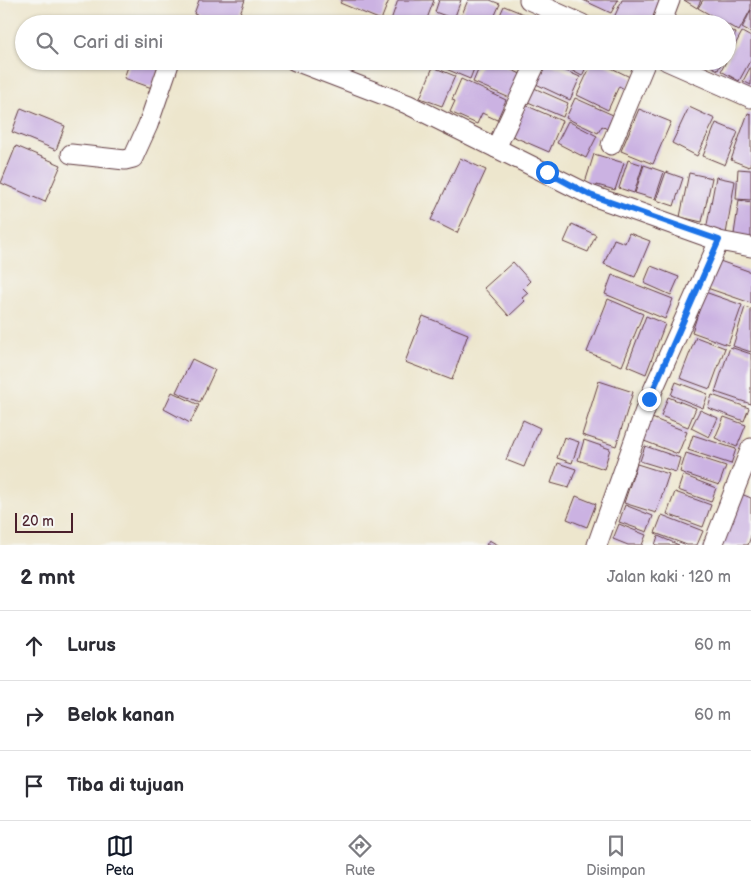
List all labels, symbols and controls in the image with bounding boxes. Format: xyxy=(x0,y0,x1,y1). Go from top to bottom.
search box xyxy=(15,15,736,70)
icon: search xyxy=(33,29,61,57)
text: Cari di sini xyxy=(73,31,163,54)
route start xyxy=(536,161,559,184)
route end xyxy=(638,388,661,411)
scale bar xyxy=(15,510,72,533)
text: 20 m xyxy=(22,513,54,530)
text: 2 mnt xyxy=(20,565,75,590)
text: Jalan kaki · 120 m xyxy=(607,568,731,587)
icon: ahead xyxy=(20,632,48,660)
text: Lurus xyxy=(67,634,116,657)
text: 60 m xyxy=(694,636,731,655)
icon: right xyxy=(20,702,48,730)
text: Belok kanan xyxy=(67,704,175,727)
text: 60 m xyxy=(694,706,731,725)
icon: arrive xyxy=(20,772,48,800)
text: Tiba di tujuan xyxy=(67,774,184,797)
tab: Peta xyxy=(106,832,134,879)
tab: Rute xyxy=(345,832,375,879)
tab: Disimpan xyxy=(586,832,645,879)

